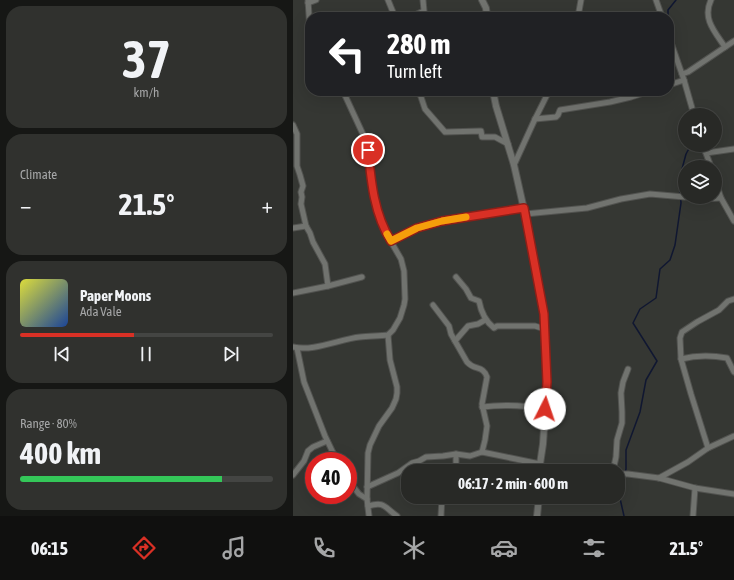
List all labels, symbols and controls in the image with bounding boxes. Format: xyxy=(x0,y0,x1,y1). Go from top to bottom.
icon: left xyxy=(321,28,373,80)
text: 280 m xyxy=(387,28,450,60)
text: 37 xyxy=(122,29,171,89)
text: Turn left xyxy=(387,61,442,82)
text: km/h xyxy=(134,85,159,100)
map controls xyxy=(678,108,722,204)
button: sound xyxy=(678,108,722,152)
pin xyxy=(351,133,385,167)
icon: arrive xyxy=(357,139,379,161)
button: layers xyxy=(678,160,722,204)
text: Climate xyxy=(20,167,57,182)
text: 21.5° xyxy=(119,187,174,221)
text: − xyxy=(20,192,31,218)
text: + xyxy=(262,192,273,218)
text: Paper Moons xyxy=(80,287,151,304)
text: Ada Vale xyxy=(80,304,122,319)
icon: previous xyxy=(51,343,73,365)
icon: pause xyxy=(135,343,157,365)
icon: next xyxy=(220,343,242,365)
position arrow xyxy=(524,388,566,430)
text: Range · 80% xyxy=(20,416,77,431)
text: 400 km xyxy=(20,436,101,470)
speed limit sign: 40 xyxy=(305,452,357,504)
text: 06:17 · 2 min · 600 m xyxy=(458,475,568,492)
icon: directions xyxy=(130,534,158,562)
icon: music xyxy=(220,534,248,562)
icon: phone xyxy=(310,534,338,562)
icon: climate xyxy=(400,534,428,562)
icon: car xyxy=(490,534,518,562)
icon: filters xyxy=(580,534,608,562)
text: 06:15 xyxy=(31,538,68,559)
text: 21.5° xyxy=(669,538,703,559)

